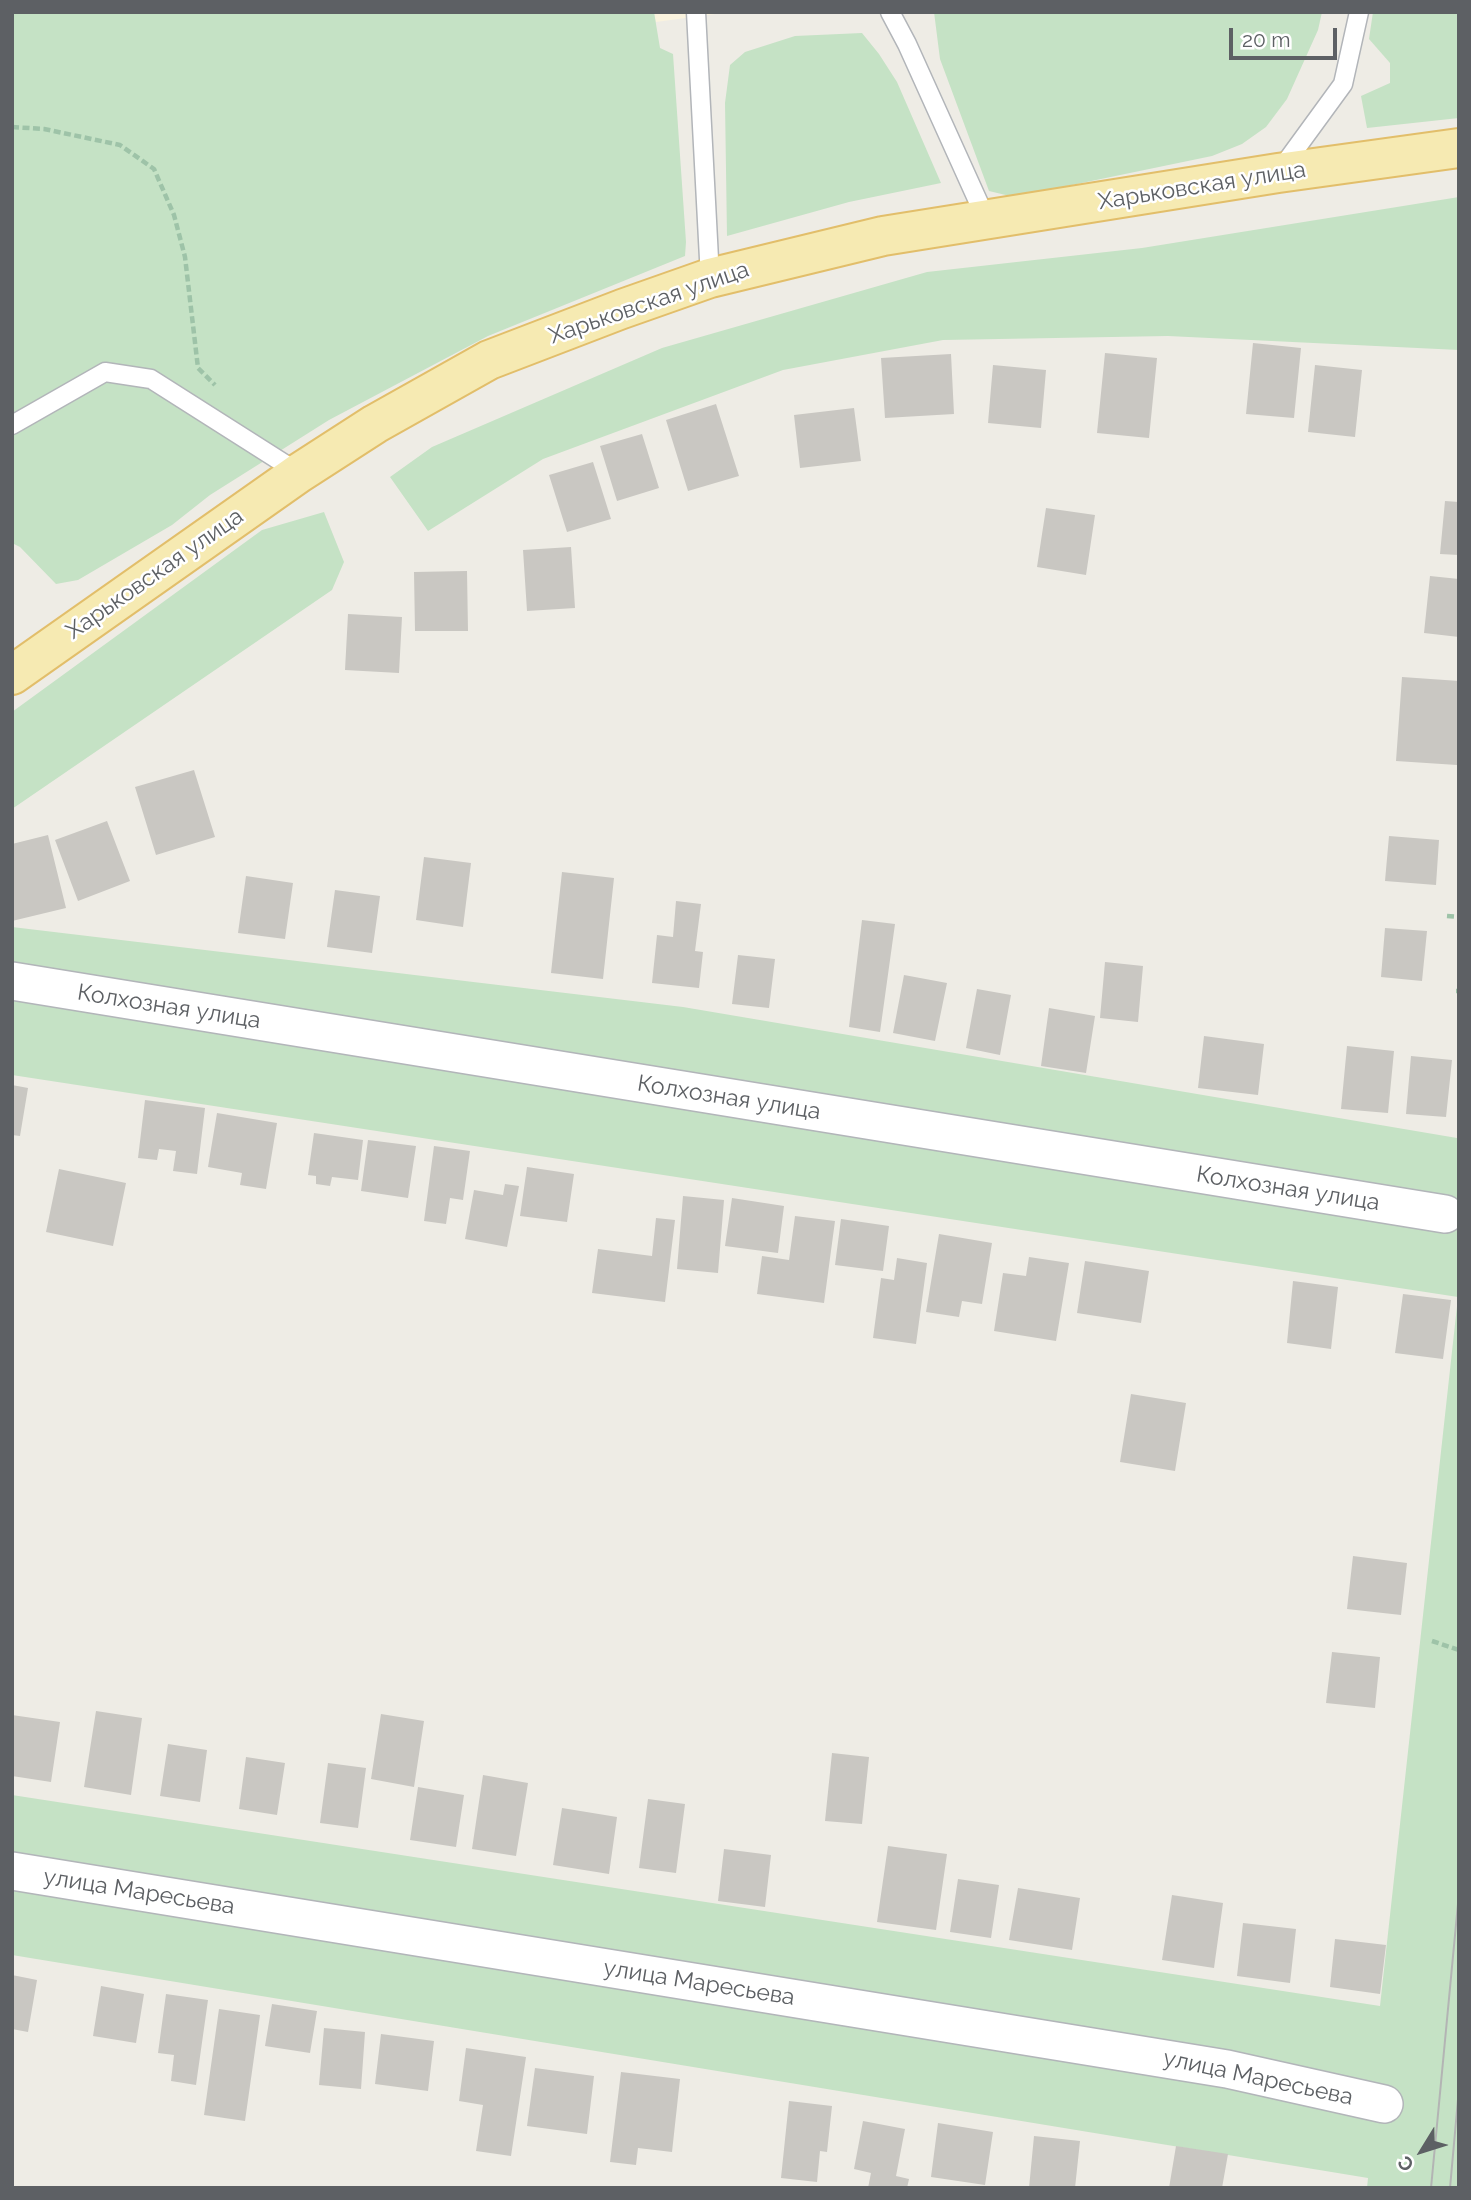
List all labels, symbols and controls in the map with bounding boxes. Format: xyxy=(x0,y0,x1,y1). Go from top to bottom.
scale bar xyxy=(1233,14,1342,58)
text: 20 m xyxy=(1242,27,1290,52)
street label: Харьковская улица xyxy=(1096,156,1308,216)
street label: Харьковская улица xyxy=(545,256,753,350)
street label: Харьковская улица xyxy=(61,503,249,645)
street label: Колхозная улица xyxy=(75,979,263,1035)
street label: Колхозная улица xyxy=(635,1070,823,1126)
street label: Колхозная улица xyxy=(1194,1161,1382,1217)
street label: улица Маресьева xyxy=(41,1863,237,1921)
street label: улица Маресьева xyxy=(601,1954,797,2012)
street label: улица Маресьева xyxy=(1161,2044,1355,2112)
north arrow xyxy=(1387,2116,1457,2186)
text: С xyxy=(1393,2152,1418,2176)

